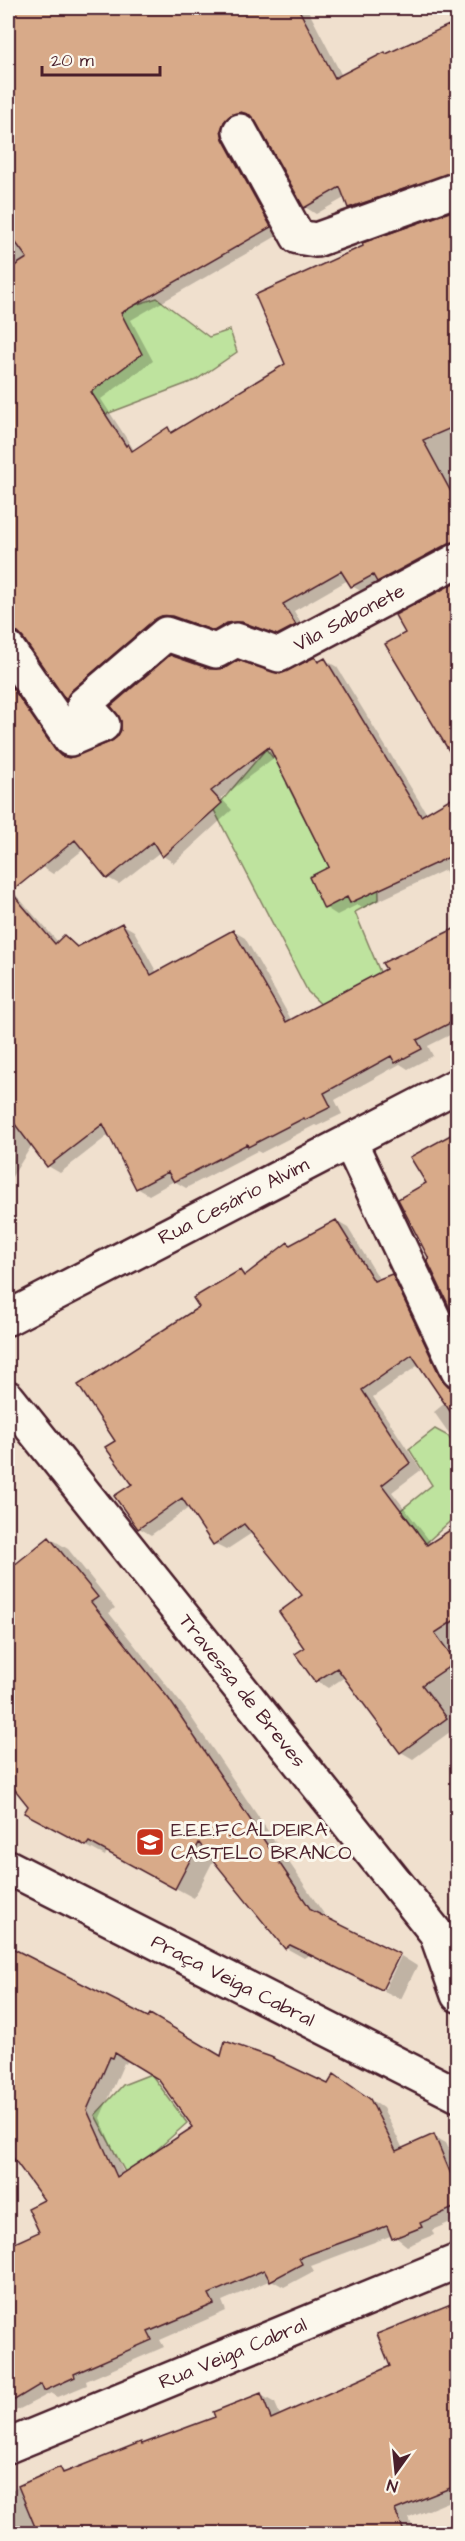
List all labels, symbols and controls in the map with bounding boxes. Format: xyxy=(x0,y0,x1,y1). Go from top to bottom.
scale bar xyxy=(42,39,160,77)
text: 20 m xyxy=(51,48,94,73)
street label: Vila Sabonete xyxy=(289,577,410,659)
street label: Rua Cesário Alvim xyxy=(153,1150,314,1252)
street label: Travessa de Breves xyxy=(172,1608,312,1774)
place label: E.E.E.F.CALDEIRA CASTELO BRANCO xyxy=(171,1816,352,1867)
school or university icon: E.E.E.F.CALDEIRA CASTELO BRANCO xyxy=(134,1826,166,1858)
street label: Praça Veiga Cabral xyxy=(146,1928,319,2034)
street label: Rua Veiga Cabral xyxy=(155,2311,311,2397)
north arrow xyxy=(366,2442,426,2502)
text: N xyxy=(385,2474,400,2497)

